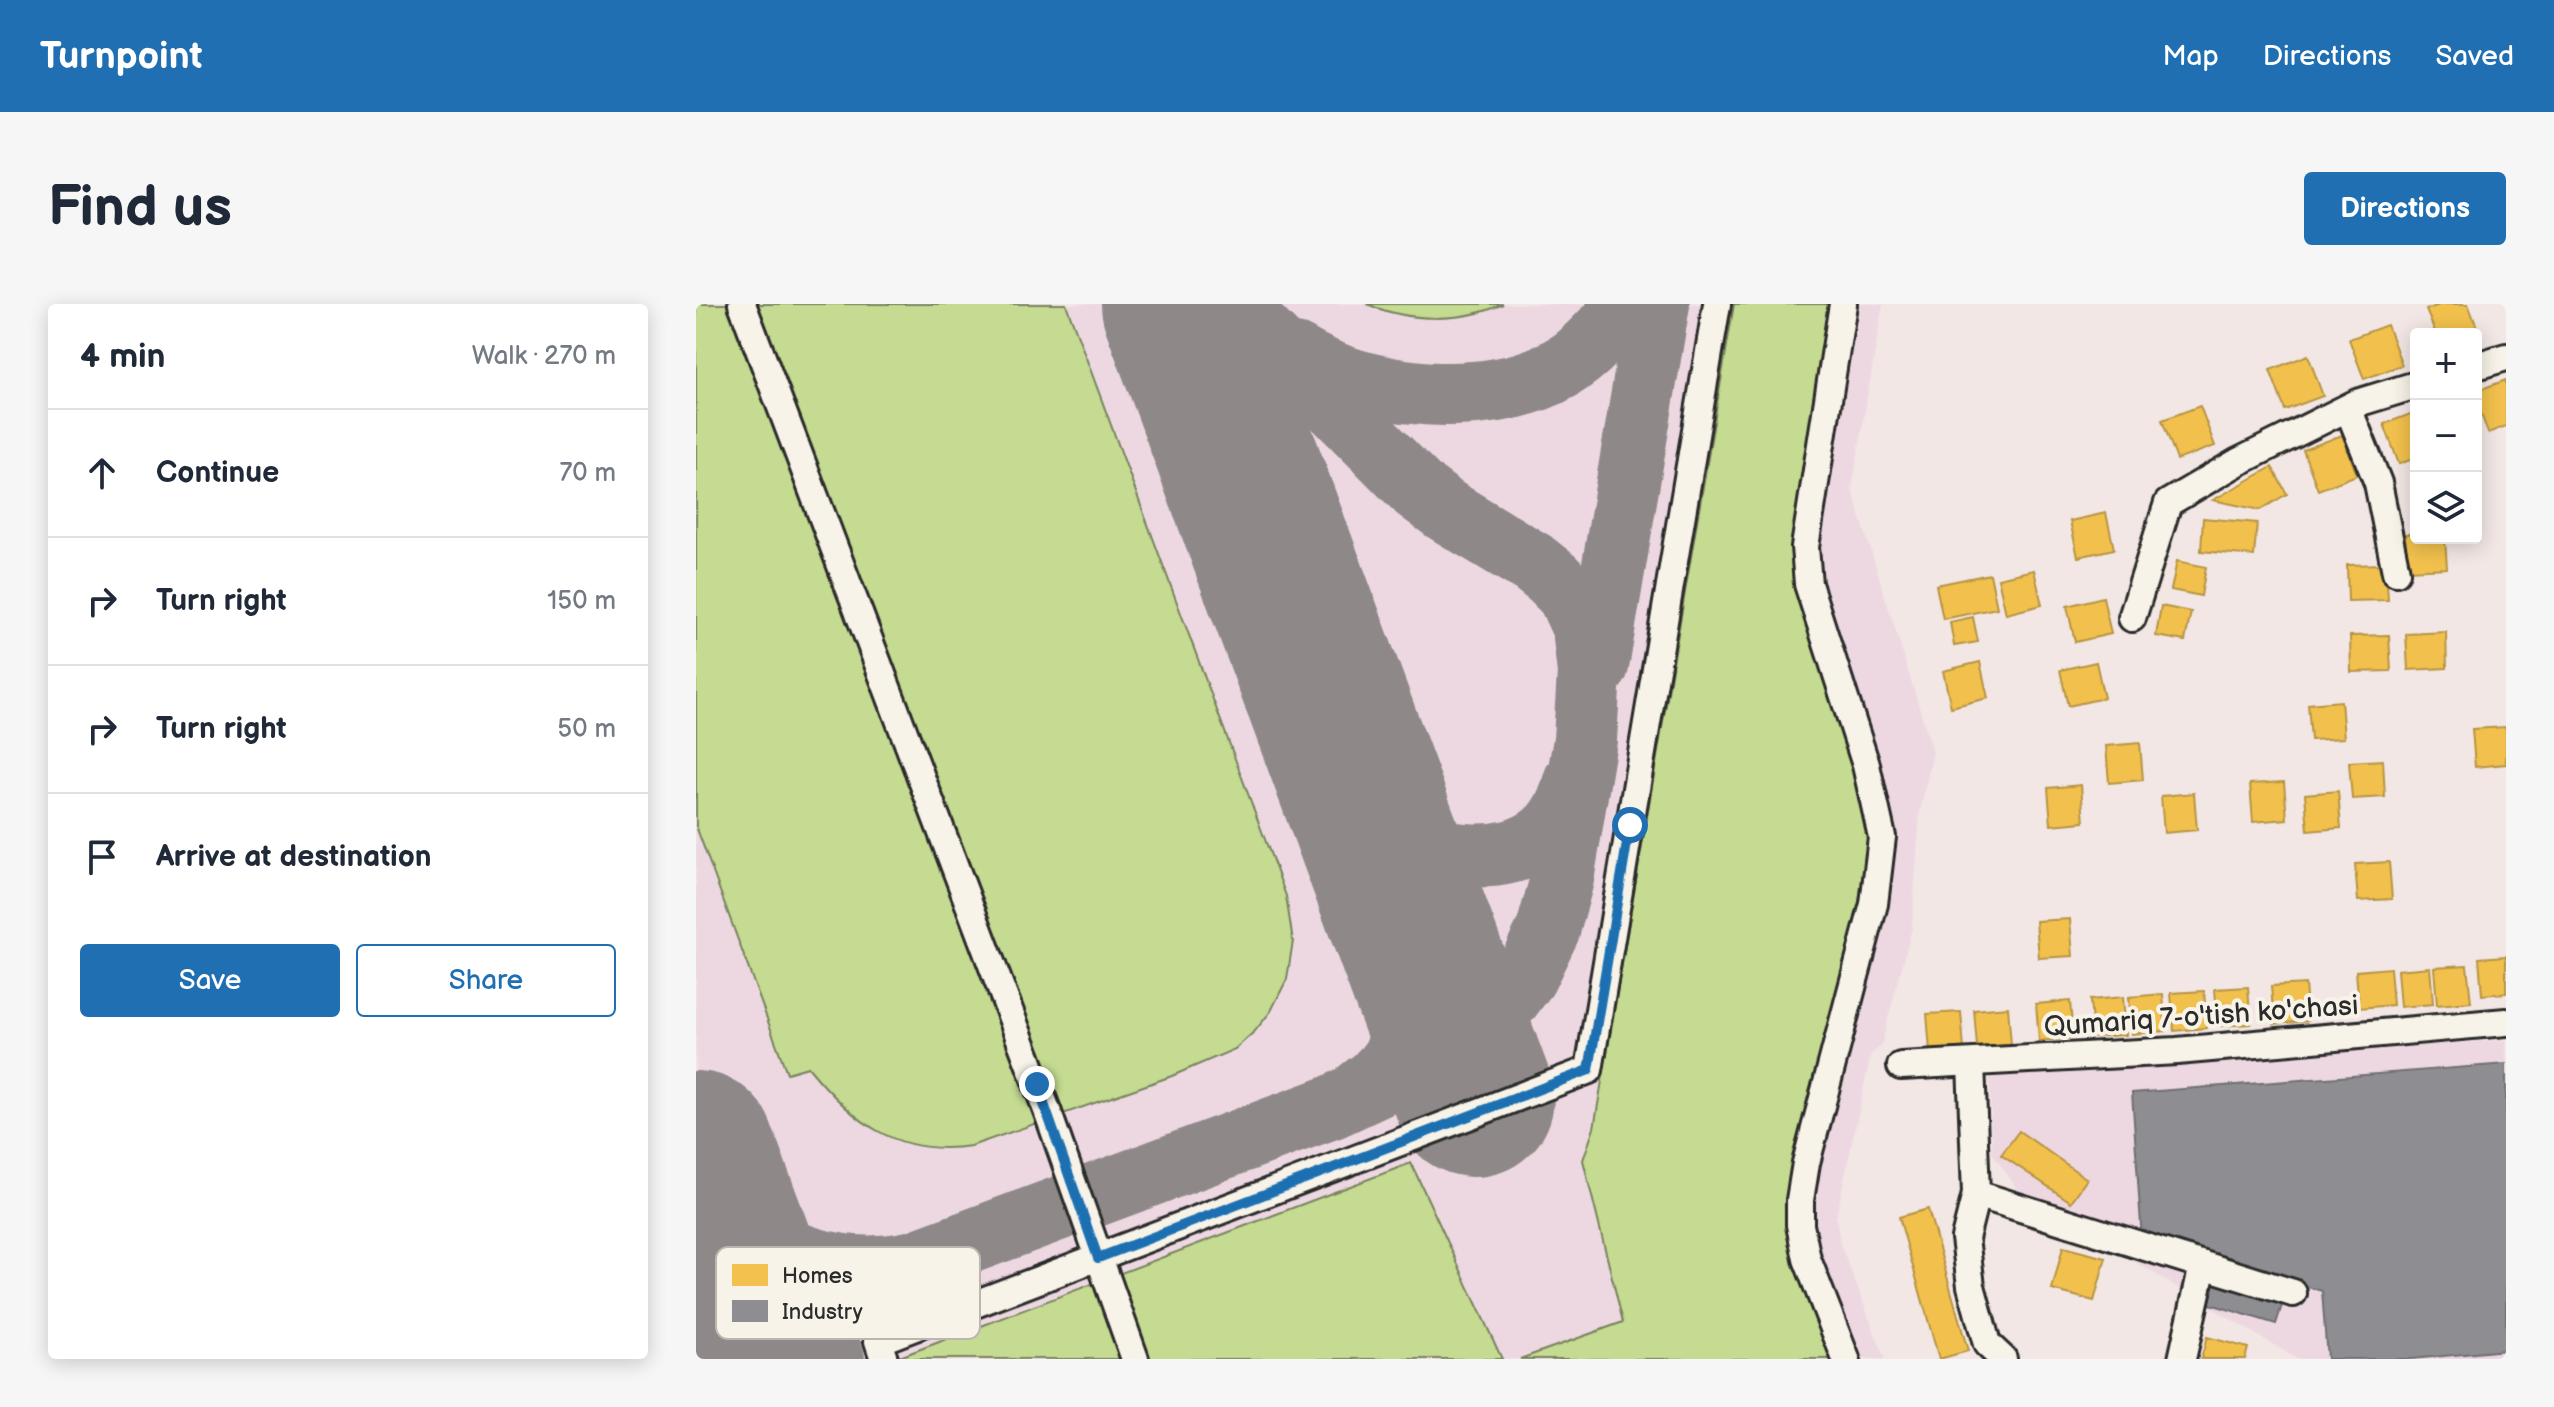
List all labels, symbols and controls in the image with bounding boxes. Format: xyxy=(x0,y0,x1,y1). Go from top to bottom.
text: Turnpoint xyxy=(40,34,202,79)
text: Map xyxy=(2162,40,2219,73)
text: Directions xyxy=(2263,40,2391,73)
text: Saved xyxy=(2435,40,2514,73)
button: Directions xyxy=(2304,172,2506,245)
text: Find us xyxy=(48,175,232,242)
map controls xyxy=(2410,328,2482,544)
button: + xyxy=(2410,328,2482,400)
text: 4 min xyxy=(80,336,166,377)
text: Walk · 270 m xyxy=(472,341,616,372)
button: − xyxy=(2410,400,2482,472)
icon: ahead xyxy=(80,451,124,495)
text: Continue xyxy=(156,455,279,491)
text: 70 m xyxy=(559,458,616,489)
button: layers xyxy=(2410,472,2482,544)
icon: right xyxy=(80,579,124,623)
text: Turn right xyxy=(156,583,287,619)
text: 150 m xyxy=(547,586,616,617)
icon: right xyxy=(80,707,124,751)
text: Turn right xyxy=(156,711,287,747)
text: 50 m xyxy=(557,714,616,745)
route start xyxy=(1612,807,1648,843)
icon: arrive xyxy=(80,835,124,879)
text: Arrive at destination xyxy=(156,839,432,875)
button: Save xyxy=(80,944,340,1017)
button: Share xyxy=(356,944,616,1017)
street label: Qumariq 7-o'tish ko'chasi xyxy=(2043,989,2360,1044)
route end xyxy=(1019,1066,1055,1102)
legend xyxy=(716,1247,980,1339)
text: Homes xyxy=(782,1263,853,1290)
text: Industry xyxy=(782,1299,863,1326)

